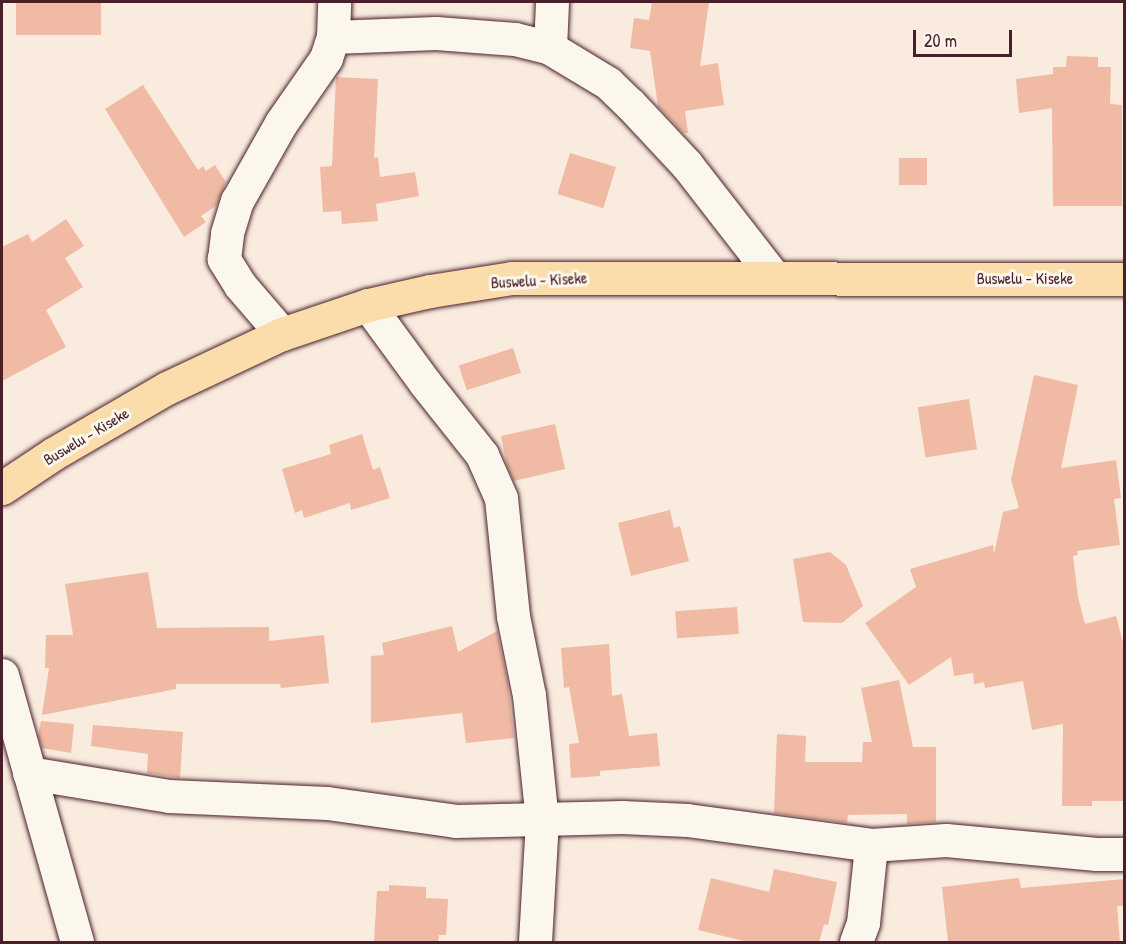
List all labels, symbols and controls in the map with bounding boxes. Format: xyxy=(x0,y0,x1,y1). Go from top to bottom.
scale bar xyxy=(916,18,1015,56)
text: 20 m xyxy=(924,28,957,53)
street label: Buswelu - Kiseke xyxy=(490,268,588,292)
street label: Buswelu - Kiseke xyxy=(977,268,1073,288)
street label: Buswelu - Kiseke xyxy=(40,403,132,469)

